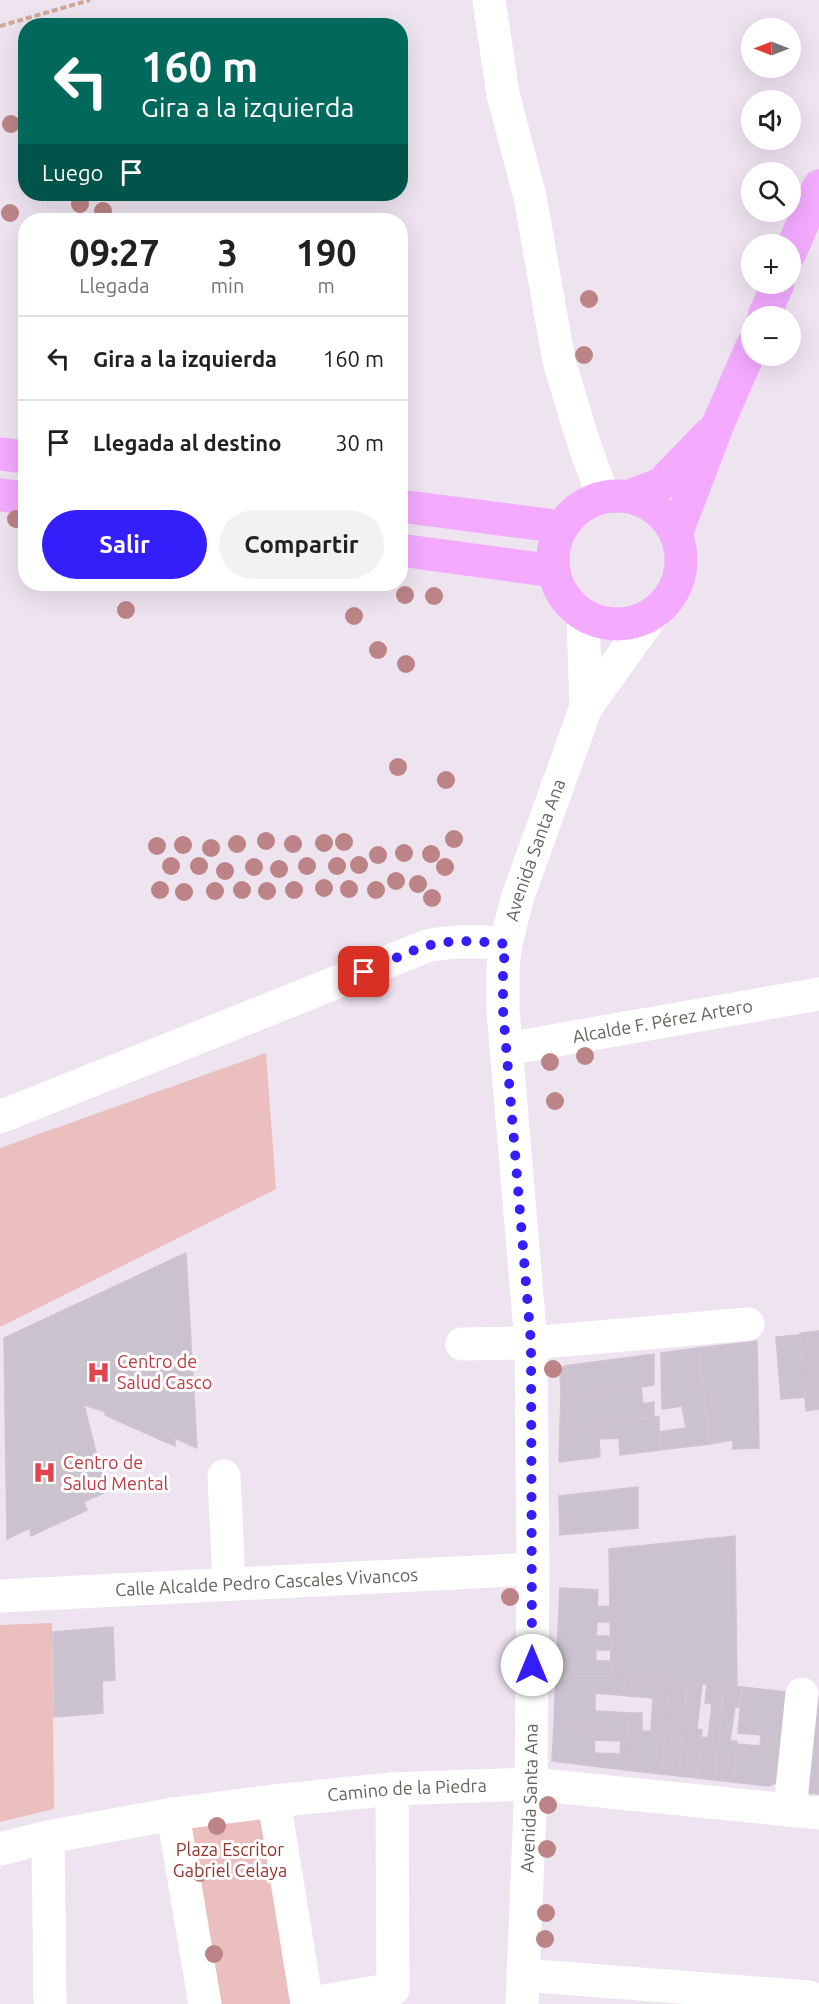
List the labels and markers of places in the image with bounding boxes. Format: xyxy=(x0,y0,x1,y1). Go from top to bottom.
pin xyxy=(338,946,389,997)
place label: Centro de Salud Casco xyxy=(117,1351,212,1392)
hospital icon: Centro de Salud Casco xyxy=(86,1359,112,1385)
place label: Centro de Salud Mental xyxy=(63,1452,168,1493)
hospital icon: Centro de Salud Mental xyxy=(32,1460,58,1486)

